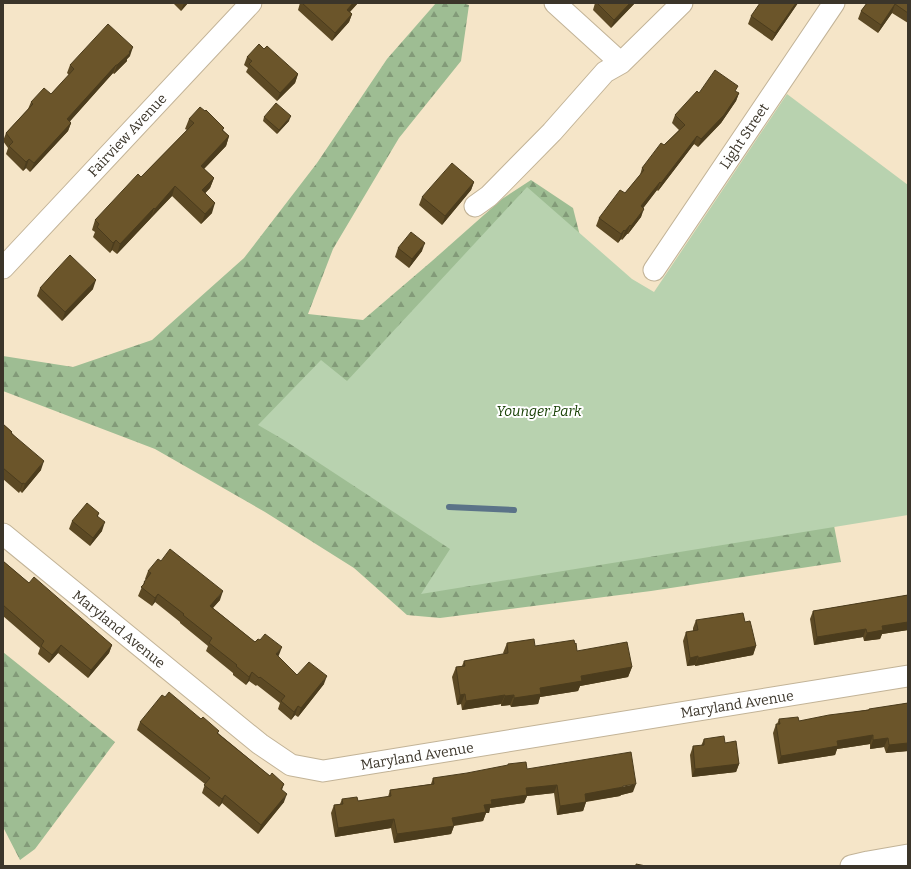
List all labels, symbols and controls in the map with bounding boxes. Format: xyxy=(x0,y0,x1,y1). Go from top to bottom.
street label: Fairview Avenue xyxy=(84,90,170,180)
street label: Light Street xyxy=(716,100,773,172)
park label: Younger Park xyxy=(496,403,582,420)
street label: Maryland Avenue xyxy=(69,587,168,672)
street label: Maryland Avenue xyxy=(679,687,795,722)
street label: Maryland Avenue xyxy=(359,739,475,774)

